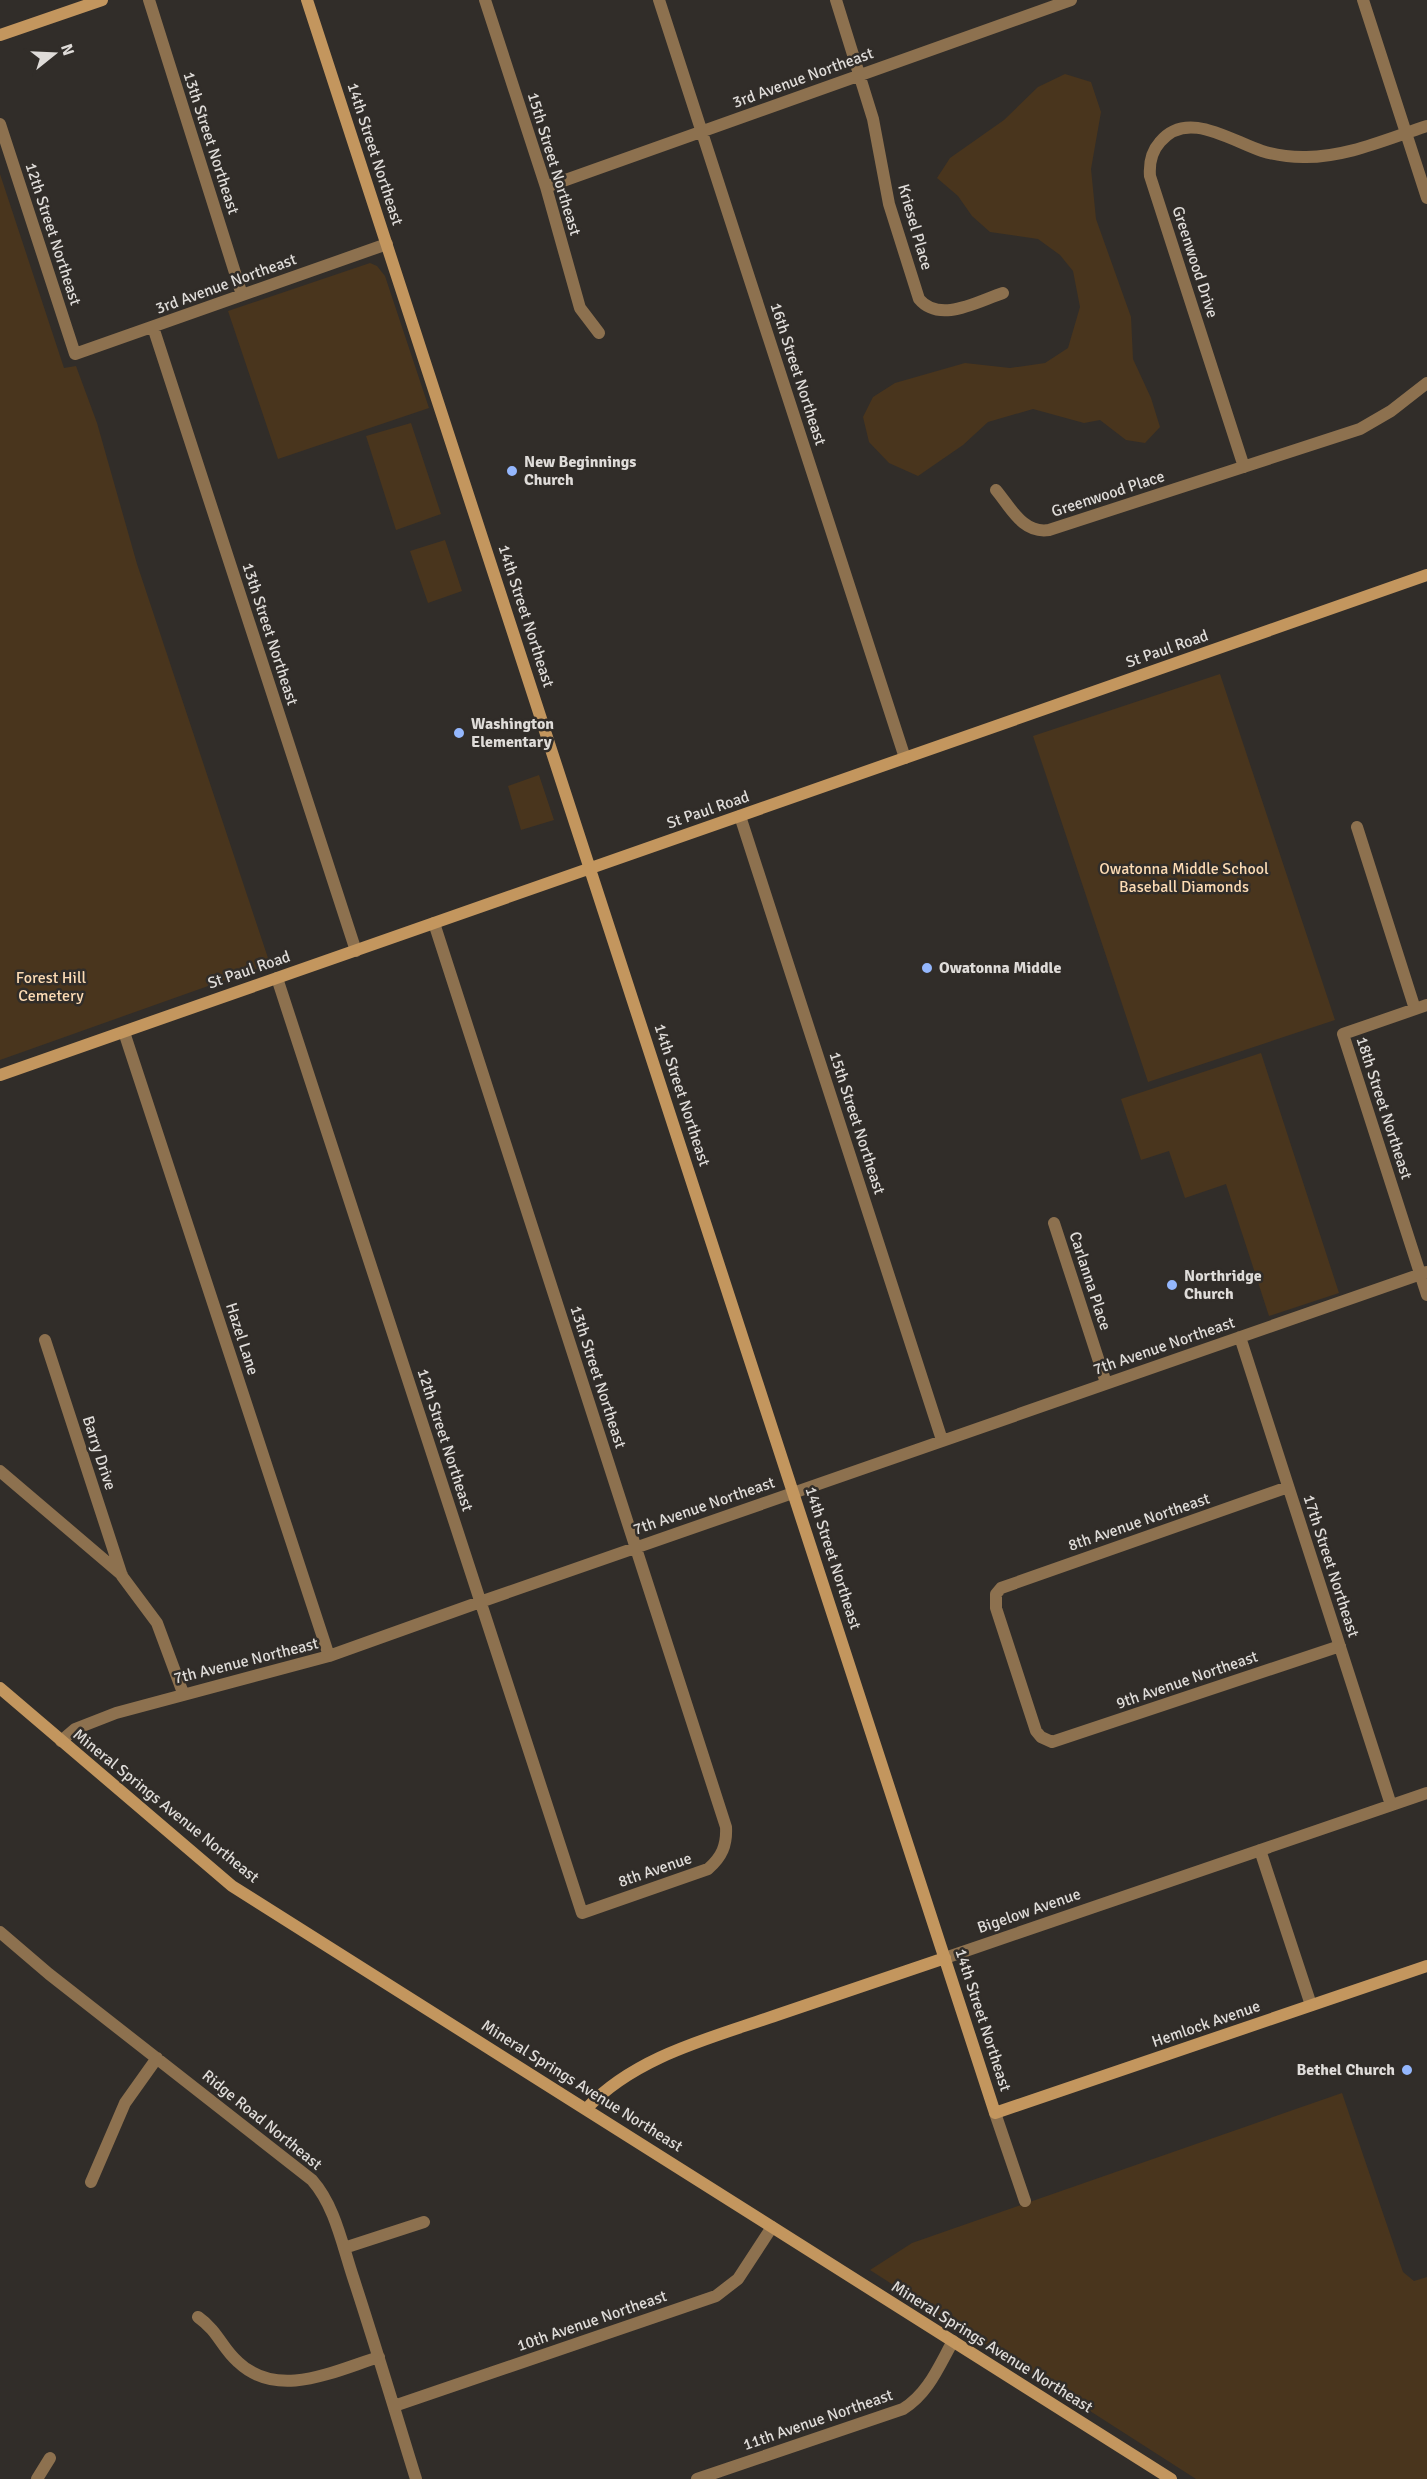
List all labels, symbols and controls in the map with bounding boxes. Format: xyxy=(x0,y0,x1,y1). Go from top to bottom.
north arrow xyxy=(24,24,84,84)
text: N xyxy=(56,41,79,58)
street label: 3rd Avenue Northeast xyxy=(730,43,877,113)
street label: 13th Street Northeast xyxy=(179,69,244,217)
street label: 14th Street Northeast xyxy=(343,80,408,228)
street label: 15th Street Northeast xyxy=(523,90,585,238)
street label: 12th Street Northeast xyxy=(21,160,86,308)
street label: Kriesel Place xyxy=(893,182,937,272)
street label: Greenwood Drive xyxy=(1168,204,1222,320)
street label: 3rd Avenue Northeast xyxy=(153,249,300,319)
street label: 16th Street Northeast xyxy=(766,300,831,448)
place label: New Beginnings Church xyxy=(524,452,636,490)
marker: New Beginnings Church xyxy=(505,464,519,478)
street label: Greenwood Place xyxy=(1049,466,1167,522)
street label: 14th Street Northeast xyxy=(494,542,559,690)
street label: 13th Street Northeast xyxy=(238,560,303,708)
street label: St Paul Road xyxy=(1123,626,1211,672)
place label: Washington Elementary xyxy=(471,714,554,752)
marker: Washington Elementary xyxy=(452,726,466,740)
street label: St Paul Road xyxy=(664,787,752,833)
park label: Owatonna Middle School Baseball Diamonds xyxy=(1099,859,1269,897)
street label: St Paul Road xyxy=(205,947,293,993)
place label: Owatonna Middle xyxy=(939,958,1061,978)
marker: Owatonna Middle xyxy=(920,961,934,975)
park label: Forest Hill Cemetery xyxy=(16,968,86,1006)
street label: 14th Street Northeast xyxy=(650,1021,715,1169)
street label: 18th Street Northeast xyxy=(1352,1034,1417,1182)
street label: 15th Street Northeast xyxy=(825,1049,890,1197)
street label: Carlanna Place xyxy=(1065,1229,1115,1333)
place label: Northridge Church xyxy=(1184,1266,1262,1304)
marker: Northridge Church xyxy=(1165,1278,1179,1292)
street label: Hazel Lane xyxy=(221,1300,263,1378)
street label: 13th Street Northeast xyxy=(566,1303,631,1451)
street label: 7th Avenue Northeast xyxy=(1091,1312,1238,1380)
street label: 12th Street Northeast xyxy=(413,1366,478,1514)
street label: Barry Drive xyxy=(78,1413,120,1493)
street label: 7th Avenue Northeast xyxy=(631,1472,778,1540)
street label: 14th Street Northeast xyxy=(801,1484,866,1632)
street label: 8th Avenue Northeast xyxy=(1066,1488,1213,1556)
street label: 17th Street Northeast xyxy=(1299,1492,1364,1640)
street label: 7th Avenue Northeast xyxy=(172,1633,321,1689)
street label: 9th Avenue Northeast xyxy=(1114,1646,1261,1714)
street label: Mineral Springs Avenue Northeast xyxy=(69,1725,263,1888)
street label: 8th Avenue xyxy=(616,1848,694,1892)
street label: Bigelow Avenue xyxy=(975,1884,1083,1938)
street label: 14th Street Northeast xyxy=(951,1946,1016,2094)
street label: Hemlock Avenue xyxy=(1149,1996,1263,2052)
street label: Mineral Springs Avenue Northeast xyxy=(478,2016,687,2157)
place label: Bethel Church xyxy=(1296,2060,1395,2080)
marker: Bethel Church xyxy=(1400,2063,1414,2077)
street label: Ridge Road Northeast xyxy=(198,2065,326,2175)
street label: Mineral Springs Avenue Northeast xyxy=(888,2277,1097,2418)
street label: 10th Avenue Northeast xyxy=(514,2286,670,2356)
street label: 11th Avenue Northeast xyxy=(740,2385,896,2455)

